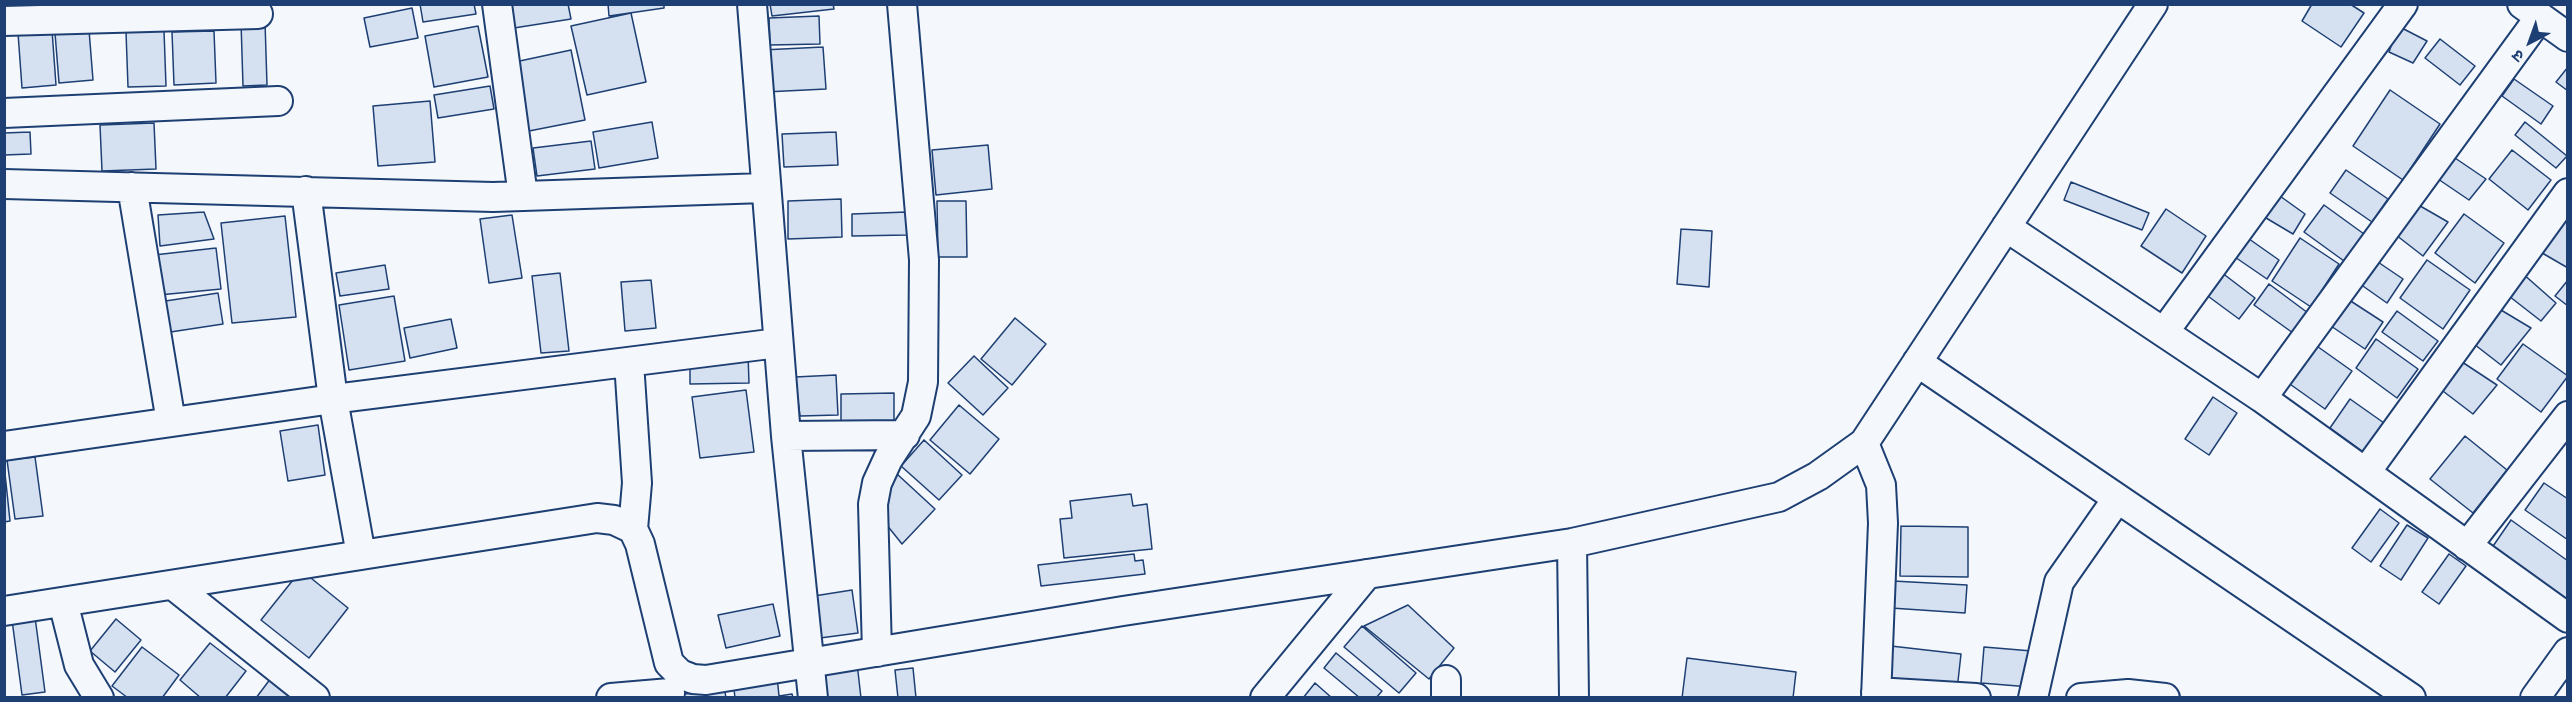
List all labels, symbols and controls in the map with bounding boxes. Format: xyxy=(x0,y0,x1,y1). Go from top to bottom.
north arrow xyxy=(2500,12,2560,72)
text: उ xyxy=(2509,46,2527,65)

